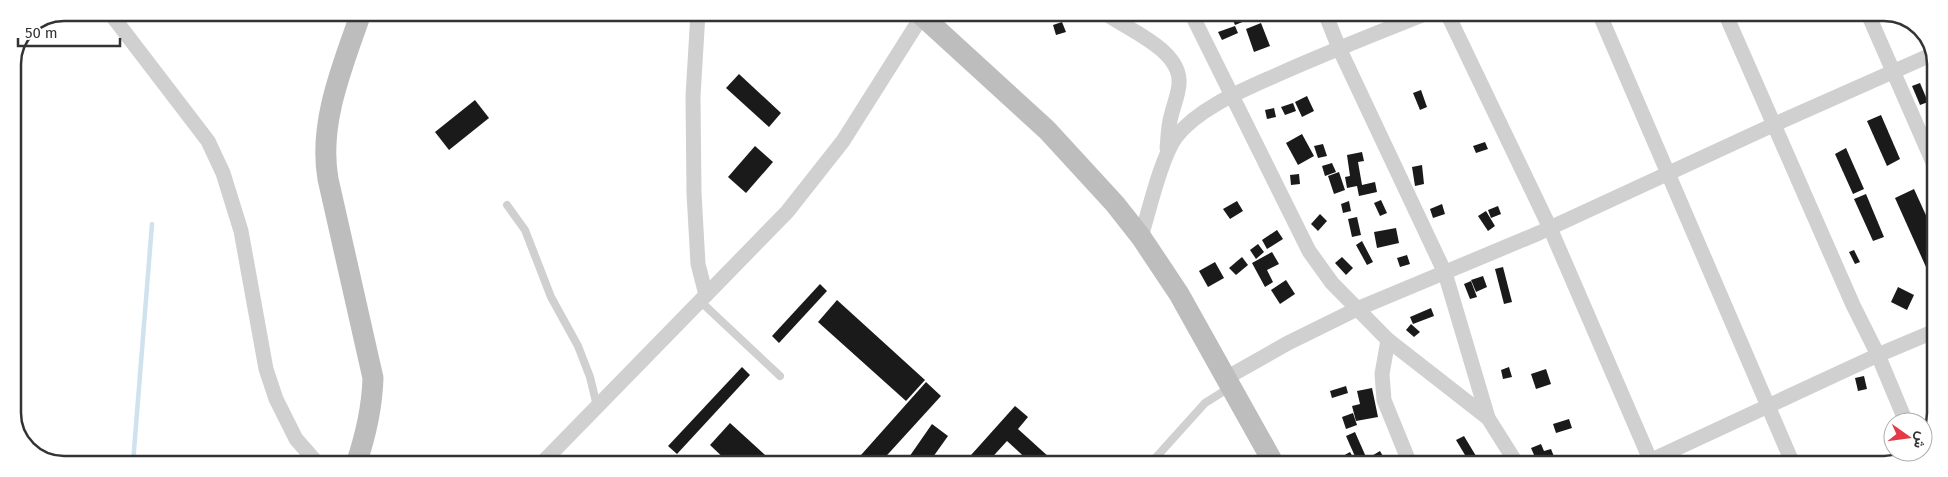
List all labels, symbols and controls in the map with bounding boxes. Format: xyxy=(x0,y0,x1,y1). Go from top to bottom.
scale bar xyxy=(18,15,120,47)
text: 50 m xyxy=(25,24,58,42)
north arrow xyxy=(1883,412,1933,462)
text: ش xyxy=(1910,430,1930,450)

